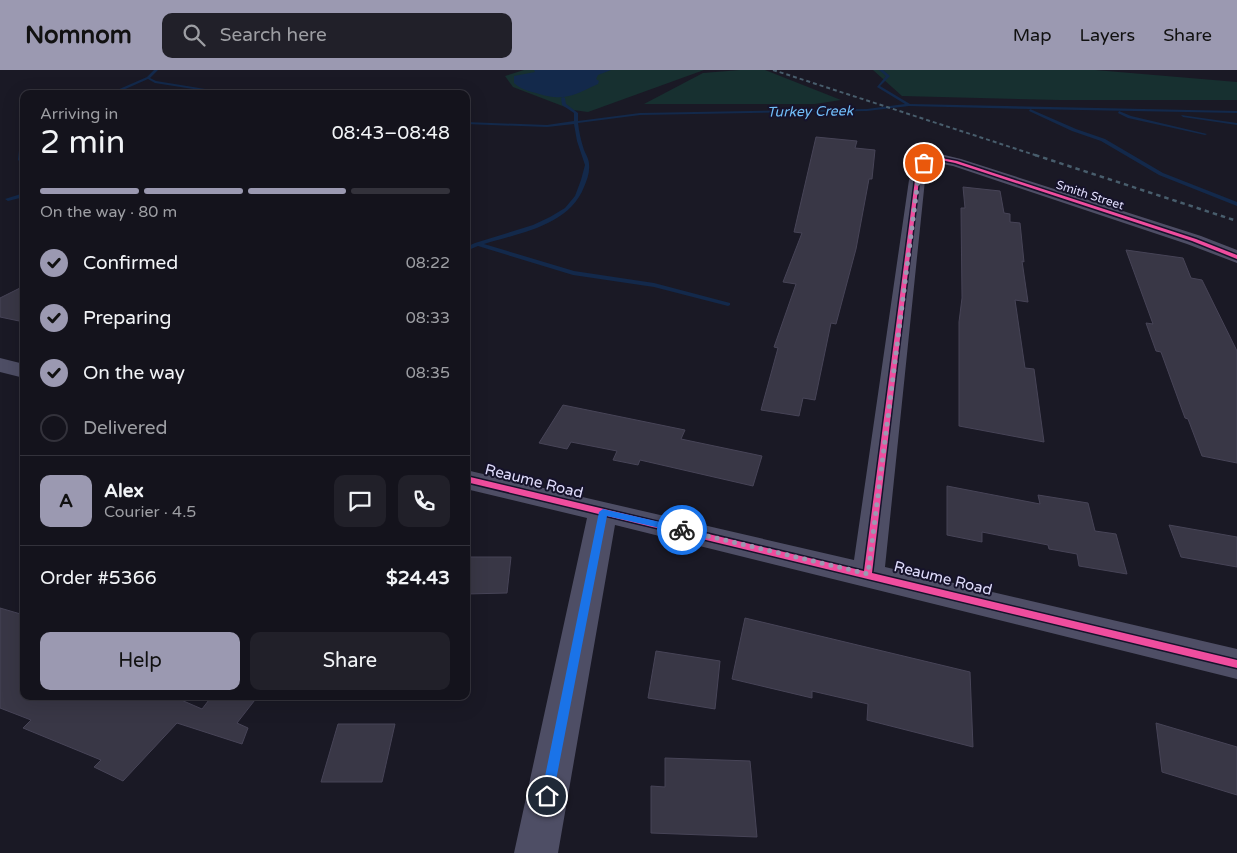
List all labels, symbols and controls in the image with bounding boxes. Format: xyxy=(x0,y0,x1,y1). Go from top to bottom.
search box xyxy=(162,13,512,58)
text: Nomnom xyxy=(25,21,132,50)
icon: search xyxy=(180,21,208,49)
text: Search here xyxy=(220,24,327,46)
text: Map xyxy=(1013,24,1052,46)
text: Layers xyxy=(1080,24,1135,46)
text: Share xyxy=(1163,24,1212,46)
water label: Turkey Creek xyxy=(767,102,855,121)
text: Arriving in xyxy=(40,104,118,124)
text: 08:43–08:48 xyxy=(332,122,450,144)
text: 2 min xyxy=(40,124,125,162)
pin xyxy=(903,142,945,184)
icon: bag xyxy=(910,149,938,177)
street label: Smith Street xyxy=(1054,177,1126,213)
text: On the way · 80 m xyxy=(40,202,177,222)
icon: check xyxy=(40,249,68,277)
text: Confirmed xyxy=(83,252,178,274)
text: 08:22 xyxy=(406,253,450,273)
icon: check xyxy=(40,304,68,332)
text: Preparing xyxy=(83,307,172,329)
text: 08:33 xyxy=(406,308,450,328)
icon: check xyxy=(40,359,68,387)
text: On the way xyxy=(83,362,185,384)
text: 08:35 xyxy=(406,363,450,383)
text: Delivered xyxy=(83,417,168,439)
street label: Reaume Road xyxy=(483,460,585,502)
button: chat xyxy=(334,475,386,527)
button: phone xyxy=(398,475,450,527)
text: Alex xyxy=(104,480,144,502)
text: A xyxy=(59,490,73,512)
text: Courier · 4.5 xyxy=(104,502,196,522)
courier xyxy=(657,505,707,555)
icon: bike xyxy=(668,516,696,544)
street label: Reaume Road xyxy=(892,557,994,599)
text: Order #5366 xyxy=(40,567,157,589)
text: $24.43 xyxy=(386,567,450,589)
button: Help xyxy=(40,632,240,690)
button: Share xyxy=(250,632,450,690)
pin xyxy=(526,775,568,817)
icon: home xyxy=(533,782,561,810)

